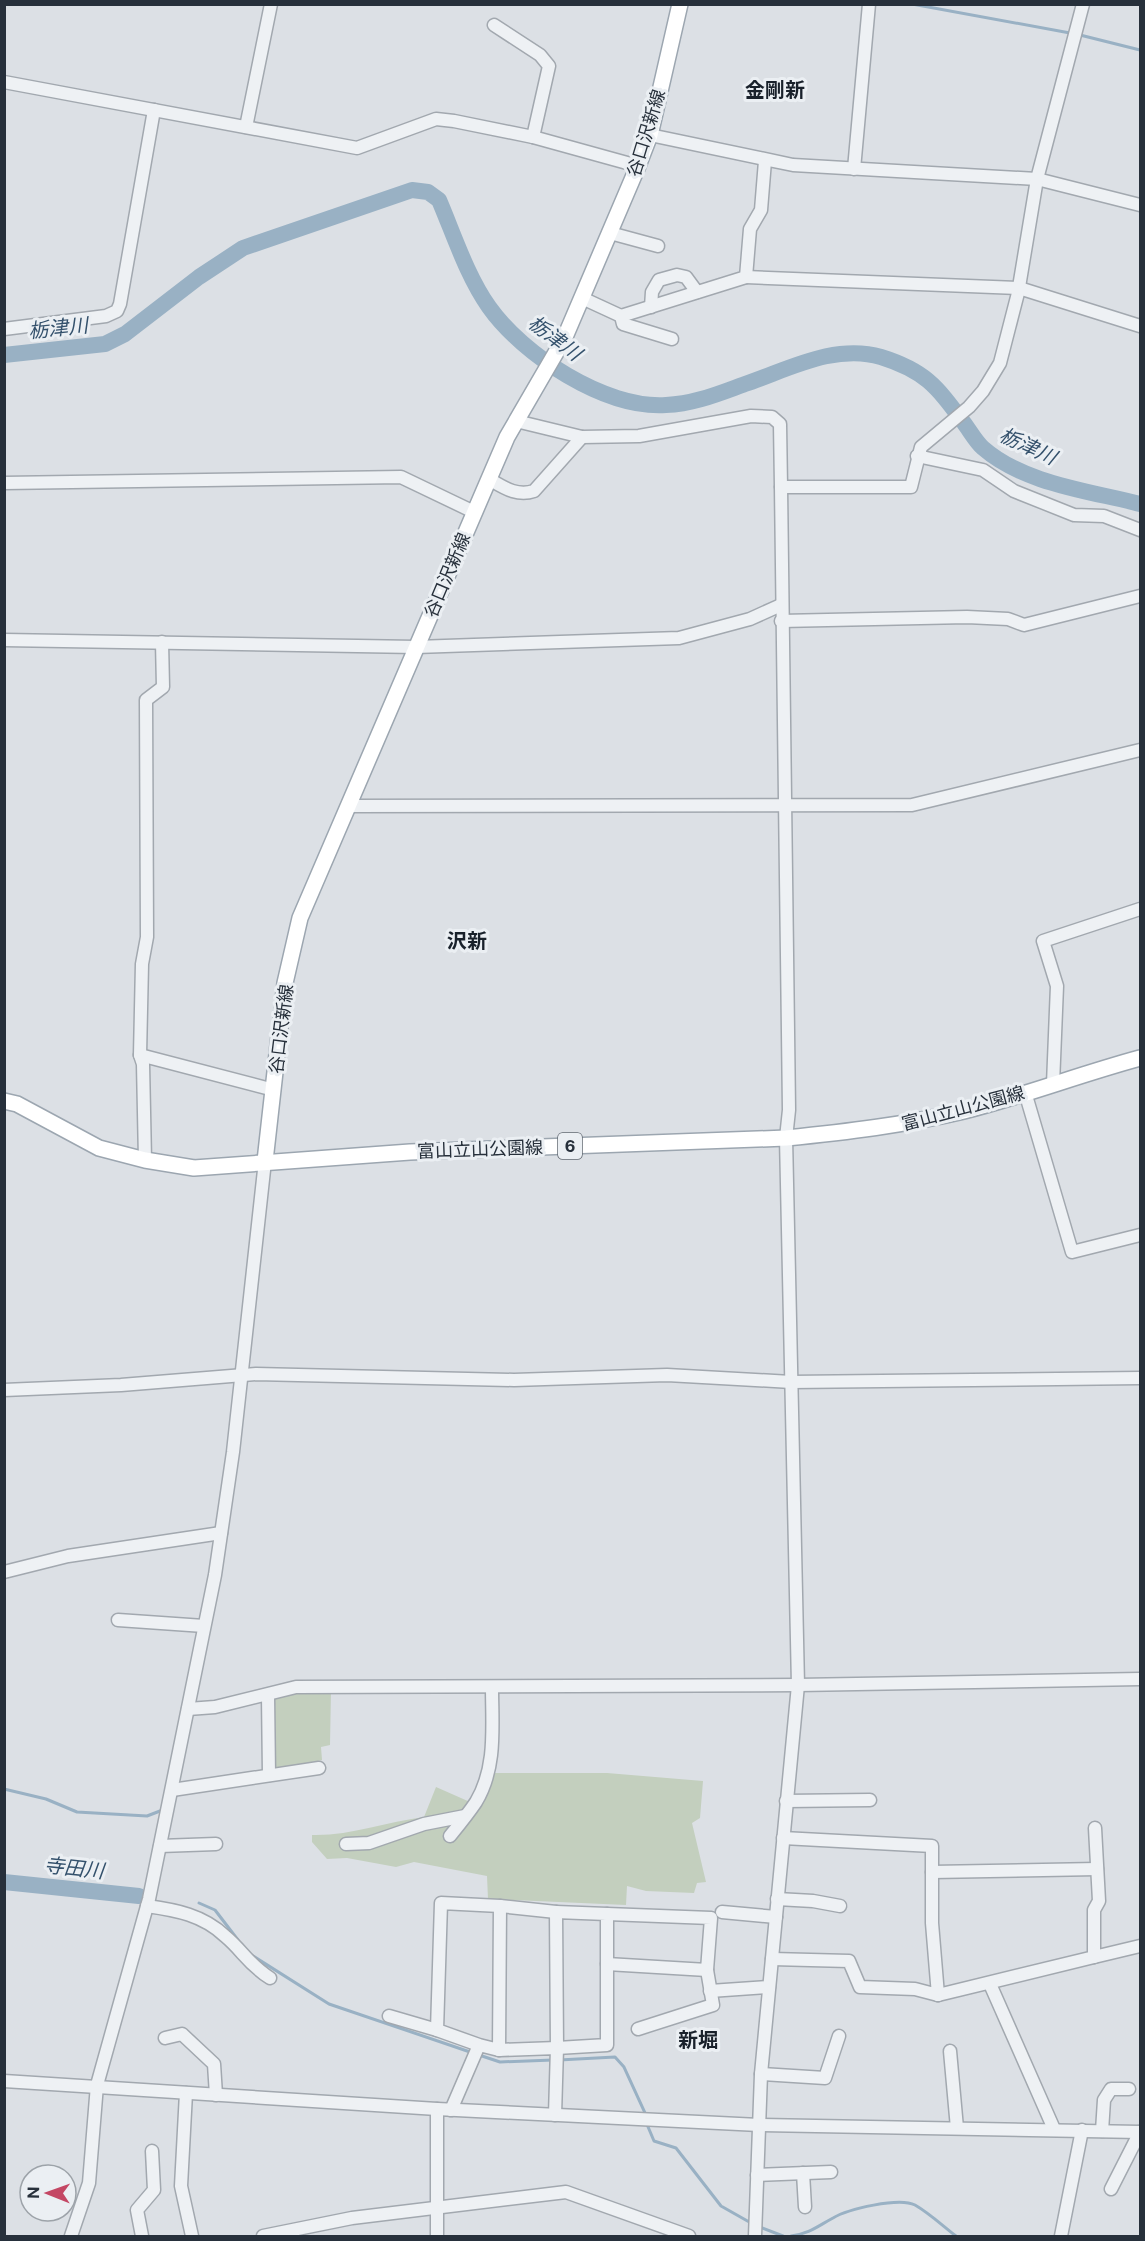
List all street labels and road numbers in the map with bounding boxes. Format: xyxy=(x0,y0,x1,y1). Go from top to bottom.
street label: 谷口沢新線 xyxy=(623,87,669,179)
street label: 谷口沢新線 xyxy=(420,529,474,621)
street label: 谷口沢新線 xyxy=(265,983,297,1075)
street label: 富山立山公園線 xyxy=(899,1082,1027,1134)
road number: 6 xyxy=(558,1133,582,1159)
street label: 富山立山公園線 xyxy=(417,1136,543,1162)

